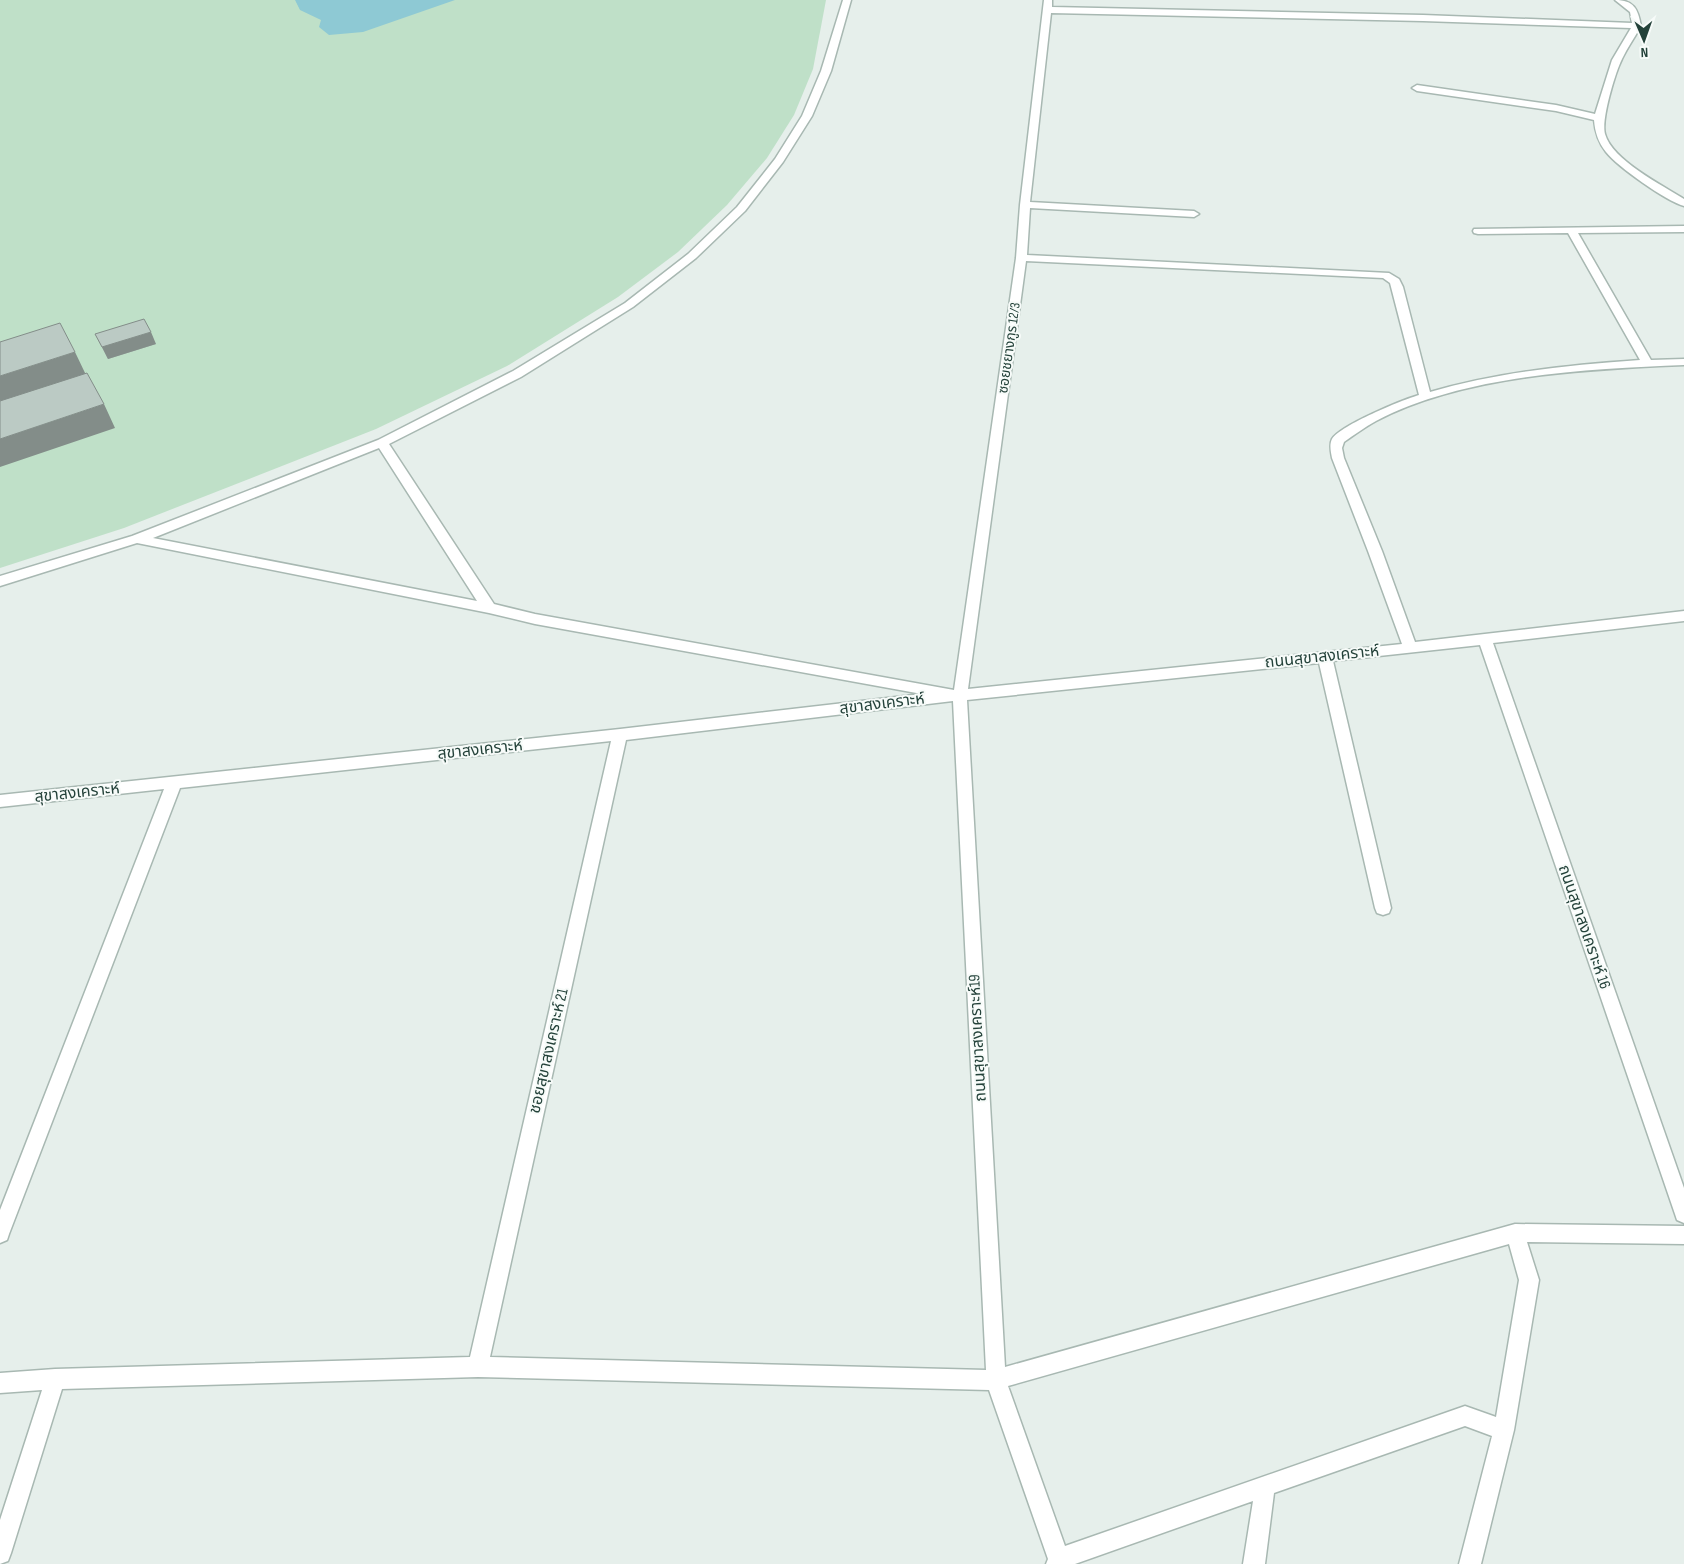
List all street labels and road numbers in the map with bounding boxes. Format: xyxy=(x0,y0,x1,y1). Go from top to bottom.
street label: ซอยชยางกูร 12/3 xyxy=(994,301,1024,395)
street label: ถนนสุขาสงเคราะห์ xyxy=(1264,642,1380,672)
street label: สุขาสงเคราะห์ xyxy=(838,689,926,719)
street label: สุขาสงเคราะห์ xyxy=(436,736,524,764)
street label: สุขาสงเคราะห์ xyxy=(33,779,121,807)
street label: ถนนสุขาสงเคราะห์ 16 xyxy=(1554,862,1614,992)
street label: ถนนสุขาสงเคราะห์19 xyxy=(965,974,991,1102)
street label: ชอยสุขาสงเคราะห์ 21 xyxy=(525,986,573,1115)

